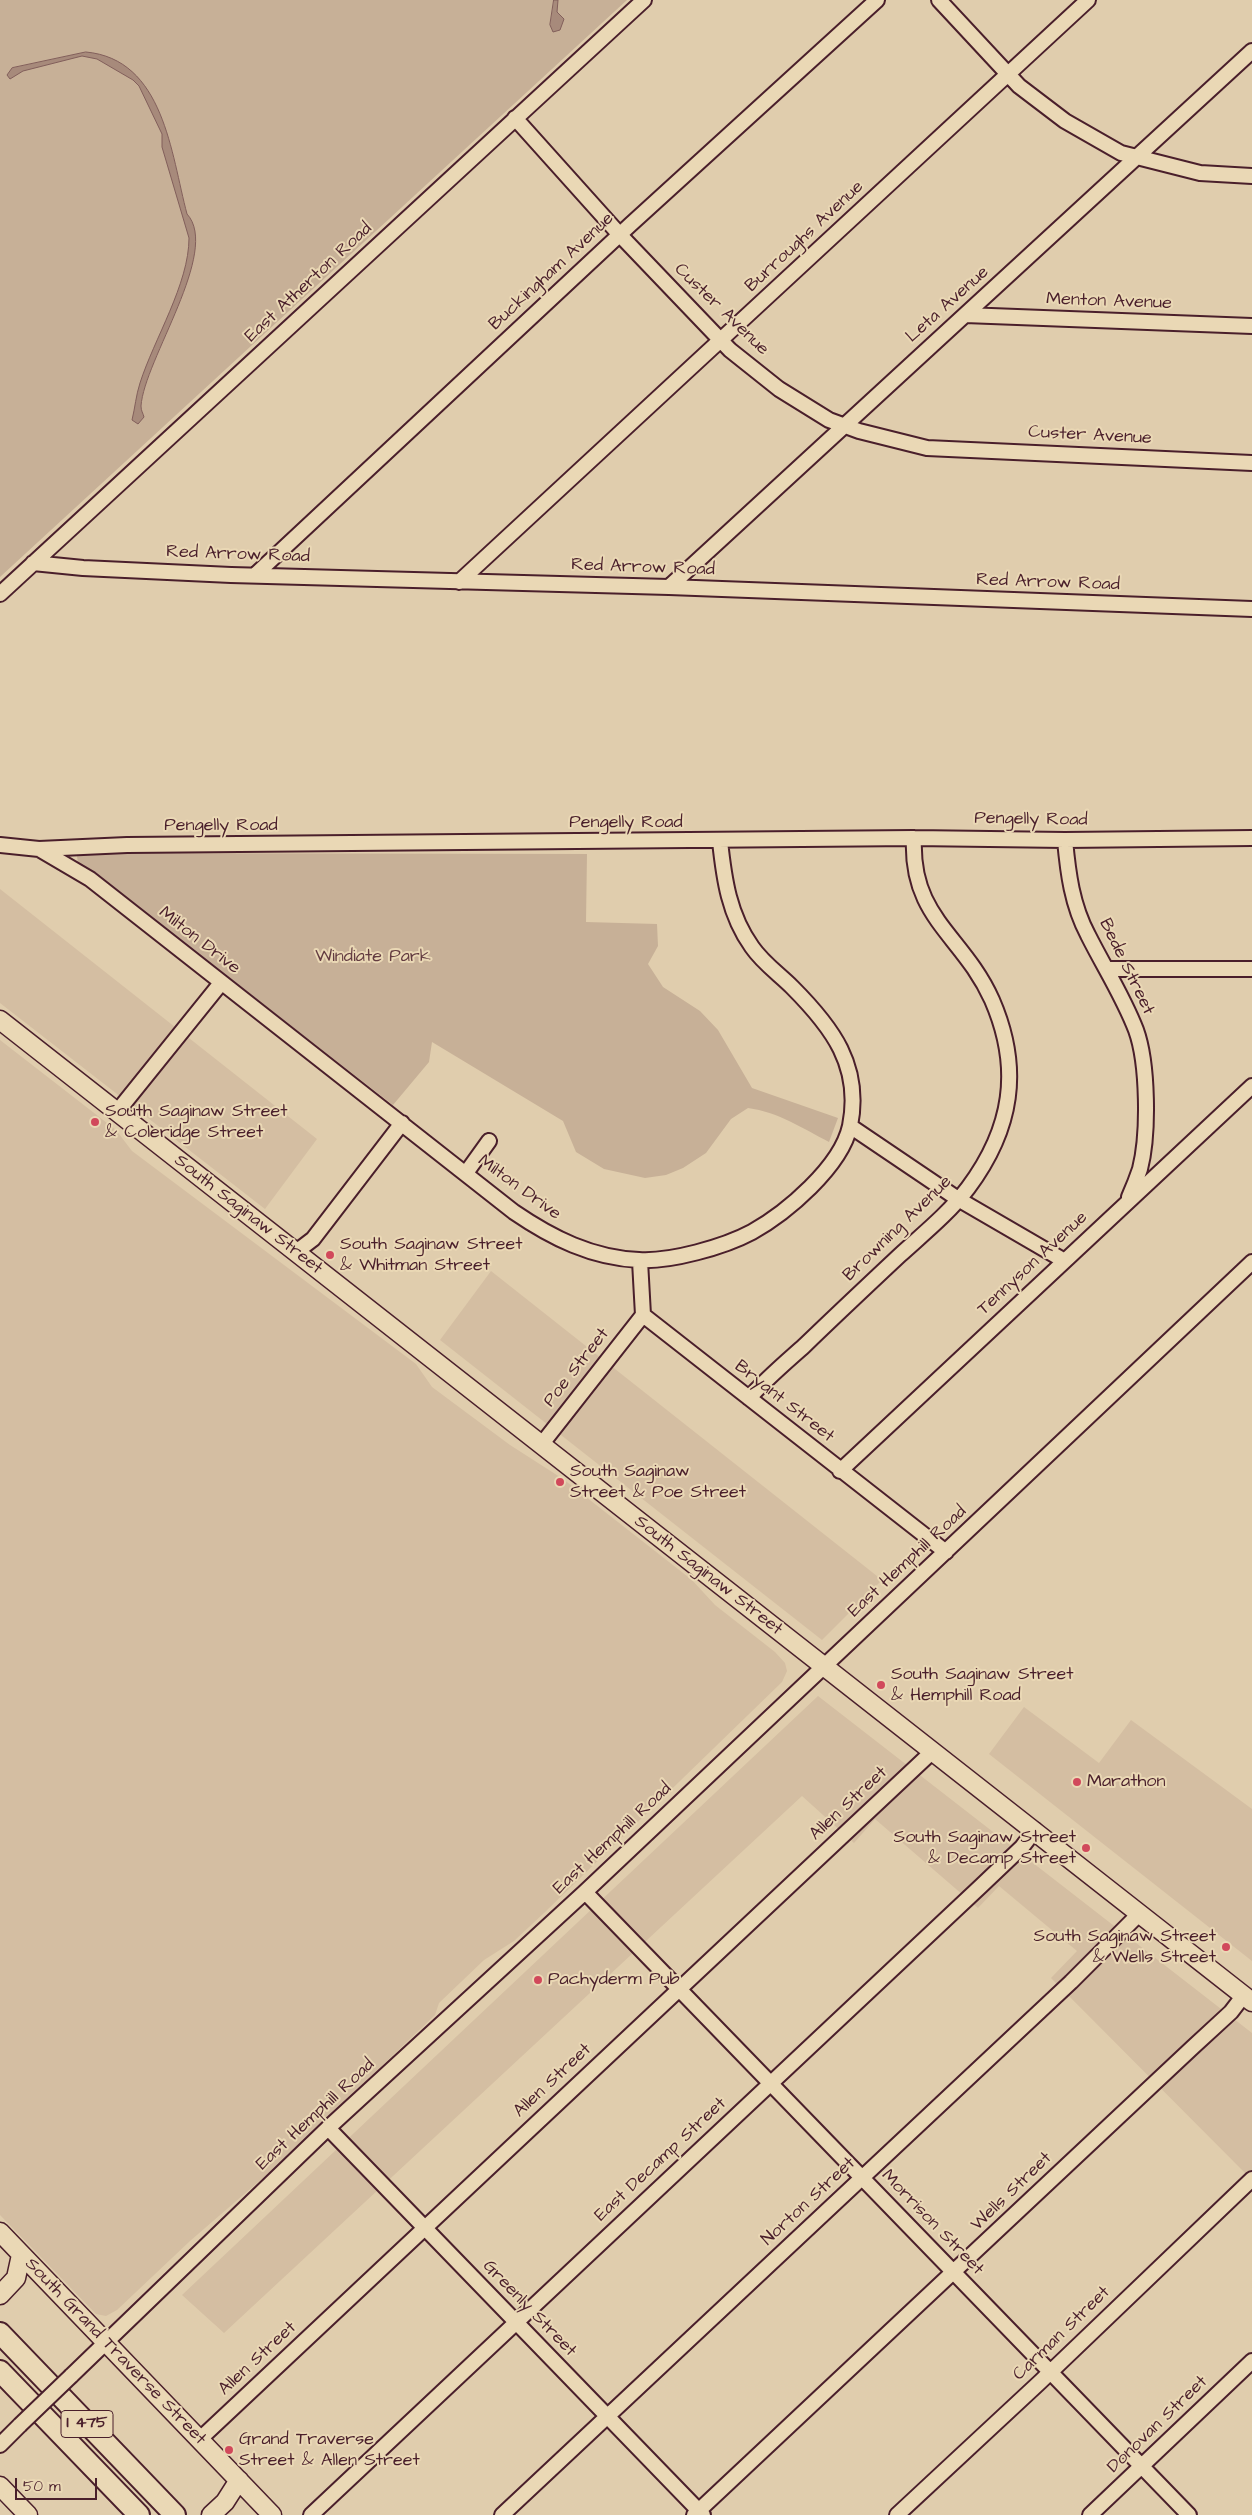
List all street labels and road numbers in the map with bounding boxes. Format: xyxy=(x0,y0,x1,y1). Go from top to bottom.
street label: Burroughs Avenue xyxy=(741,177,869,297)
street label: Buckingham Avenue xyxy=(485,208,619,336)
street label: East Atherton Road xyxy=(241,219,377,347)
street label: Custer Avenue xyxy=(669,259,773,361)
street label: Leta Avenue xyxy=(902,262,994,348)
street label: Menton Avenue xyxy=(1046,289,1172,315)
street label: Custer Avenue xyxy=(1028,422,1152,450)
street label: Red Arrow Road xyxy=(166,542,310,568)
street label: Red Arrow Road xyxy=(571,555,715,581)
street label: Red Arrow Road xyxy=(976,570,1120,596)
street label: Pengelly Road xyxy=(974,808,1088,832)
street label: Pengelly Road xyxy=(569,812,683,834)
street label: Pengelly Road xyxy=(164,815,278,837)
street label: Milton Drive xyxy=(154,902,244,980)
street label: Bede Street xyxy=(1093,915,1159,1019)
street label: South Saginaw Street xyxy=(169,1150,327,1280)
street label: Milton Drive xyxy=(473,1151,565,1225)
street label: Browning Avenue xyxy=(839,1172,957,1286)
street label: Tennyson Avenue xyxy=(973,1207,1093,1321)
street label: Poe Street xyxy=(540,1324,614,1412)
street label: Bryant Street xyxy=(730,1356,838,1448)
street label: East Hemphill Road xyxy=(844,1502,972,1622)
street label: South Saginaw Street xyxy=(629,1511,787,1641)
street label: Allen Street xyxy=(806,1762,892,1846)
street label: East Hemphill Road xyxy=(549,1779,677,1899)
street label: Allen Street xyxy=(510,2039,596,2123)
street label: East Hemphill Road xyxy=(252,2055,380,2175)
street label: East Decamp Street xyxy=(591,2093,731,2227)
street label: Wells Street xyxy=(967,2148,1057,2236)
street label: Norton Street xyxy=(758,2153,860,2251)
street label: Morrison Street xyxy=(876,2166,988,2280)
street label: South Grand Traverse Street xyxy=(20,2254,210,2450)
street label: Greenly Street xyxy=(477,2256,581,2362)
street label: Carman Street xyxy=(1009,2282,1115,2386)
street label: Allen Street xyxy=(215,2317,301,2401)
street label: Donovan Street xyxy=(1103,2372,1213,2478)
road number: I 475 xyxy=(61,2410,113,2438)

